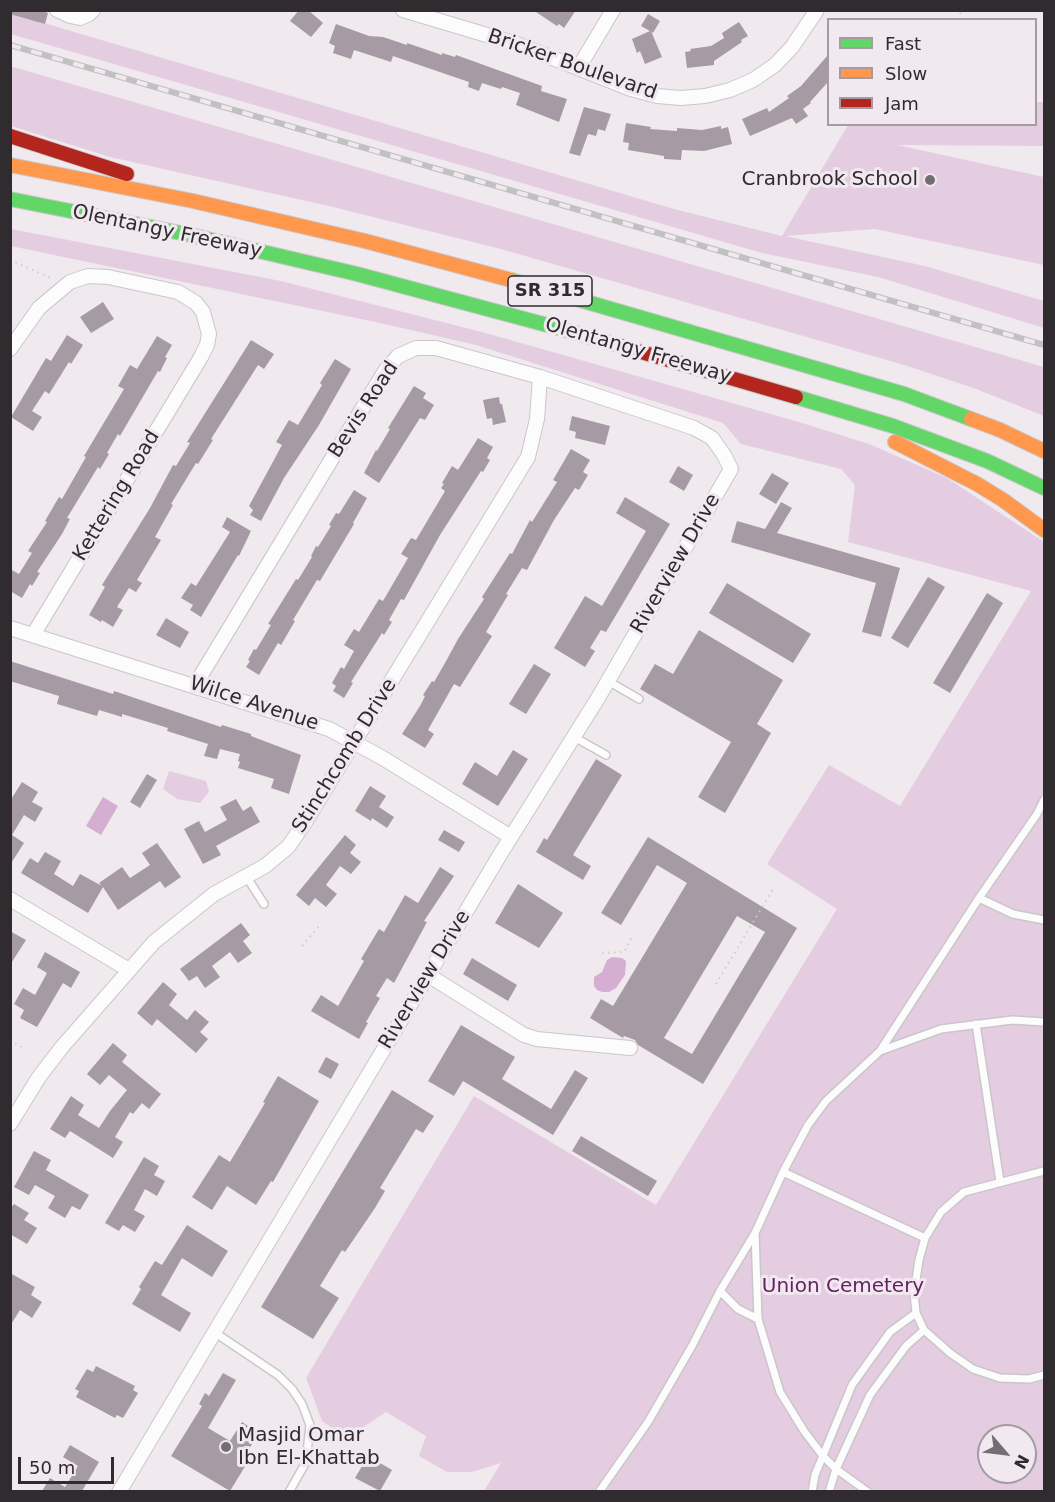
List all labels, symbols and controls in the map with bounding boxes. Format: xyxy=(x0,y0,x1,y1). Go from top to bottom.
legend xyxy=(827,18,1037,126)
street label: Bricker Boulevard xyxy=(484,25,660,105)
text: Fast xyxy=(885,33,921,54)
text: Slow xyxy=(885,63,927,84)
text: Jam xyxy=(885,93,919,114)
place label: Cranbrook School xyxy=(742,168,918,192)
marker: Cranbrook School xyxy=(923,173,937,187)
street label: Olentangy Freeway xyxy=(70,200,264,264)
road number: SR 315 xyxy=(508,276,592,306)
street label: Olentangy Freeway xyxy=(542,313,734,389)
street label: Bevis Road xyxy=(324,357,404,463)
street label: Kettering Road xyxy=(69,426,165,566)
street label: Riverview Drive xyxy=(626,490,726,638)
street label: Wilce Avenue xyxy=(186,672,322,736)
street label: Stinchcomb Drive xyxy=(288,674,402,838)
street label: Riverview Drive xyxy=(374,906,476,1054)
park label: Union Cemetery xyxy=(762,1275,924,1299)
place label: Masjid Omar Ibn El-Khattab xyxy=(238,1424,380,1471)
north arrow xyxy=(977,1424,1037,1484)
marker: Masjid Omar Ibn El-Khattab xyxy=(219,1440,233,1454)
scale bar xyxy=(21,1445,117,1483)
text: N xyxy=(1010,1451,1033,1472)
text: 50 m xyxy=(29,1457,75,1478)

